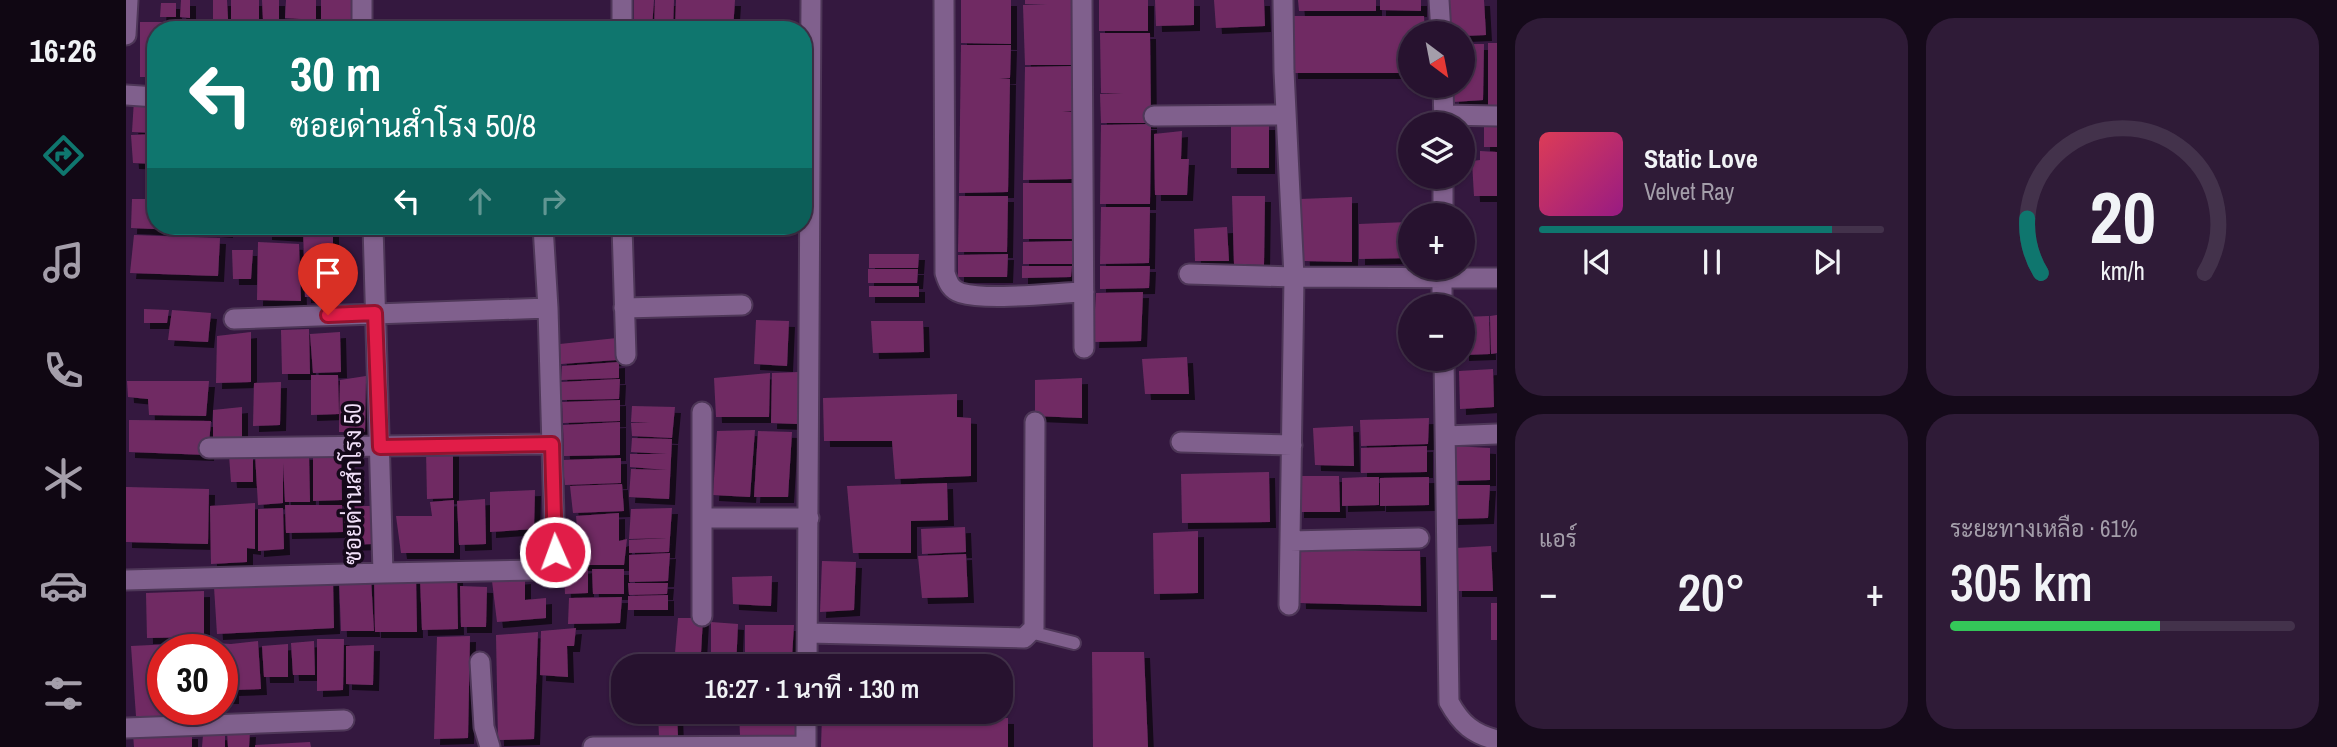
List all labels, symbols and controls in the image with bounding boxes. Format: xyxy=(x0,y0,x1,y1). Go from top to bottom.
north arrow xyxy=(1398,21,1475,98)
map controls xyxy=(1398,21,1475,371)
text: 16:26 xyxy=(29,29,97,72)
text: 30 m xyxy=(290,40,382,106)
icon: left xyxy=(175,49,266,140)
text: ซอยด่านสำโรง 50/8 xyxy=(290,104,536,147)
button: layers xyxy=(1398,112,1475,189)
icon: directions xyxy=(39,131,88,180)
text: Static Love xyxy=(1644,141,1758,176)
text: 20 xyxy=(2089,168,2156,266)
text: Velvet Ray xyxy=(1644,176,1734,207)
icon: left xyxy=(388,182,426,220)
icon: ahead xyxy=(461,182,499,220)
icon: right xyxy=(534,182,572,220)
button: + xyxy=(1398,203,1475,280)
icon: music xyxy=(39,238,88,287)
pin xyxy=(298,243,358,315)
icon: previous xyxy=(1578,243,1616,281)
icon: pause xyxy=(1693,243,1731,281)
icon: next xyxy=(1808,243,1846,281)
icon: arrive xyxy=(309,254,347,292)
text: km/h xyxy=(2100,254,2145,288)
button: − xyxy=(1398,294,1475,371)
icon: phone xyxy=(39,346,88,395)
street label: ซอยด่านสำโรง 50 xyxy=(337,403,368,565)
icon: climate xyxy=(39,454,88,503)
text: ระยะทางเหลือ · 61% xyxy=(1950,513,2138,544)
position arrow xyxy=(518,515,592,589)
text: แอร์ xyxy=(1539,523,1577,554)
text: 305 km xyxy=(1950,547,2093,617)
text: 20° xyxy=(1677,557,1746,627)
icon: car xyxy=(39,561,88,610)
text: − xyxy=(1539,567,1557,618)
text: + xyxy=(1866,567,1884,618)
speed limit sign: 30 xyxy=(147,634,238,725)
icon: filters xyxy=(39,669,88,718)
text: 16:27 · 1 นาที · 130 m xyxy=(705,671,919,706)

